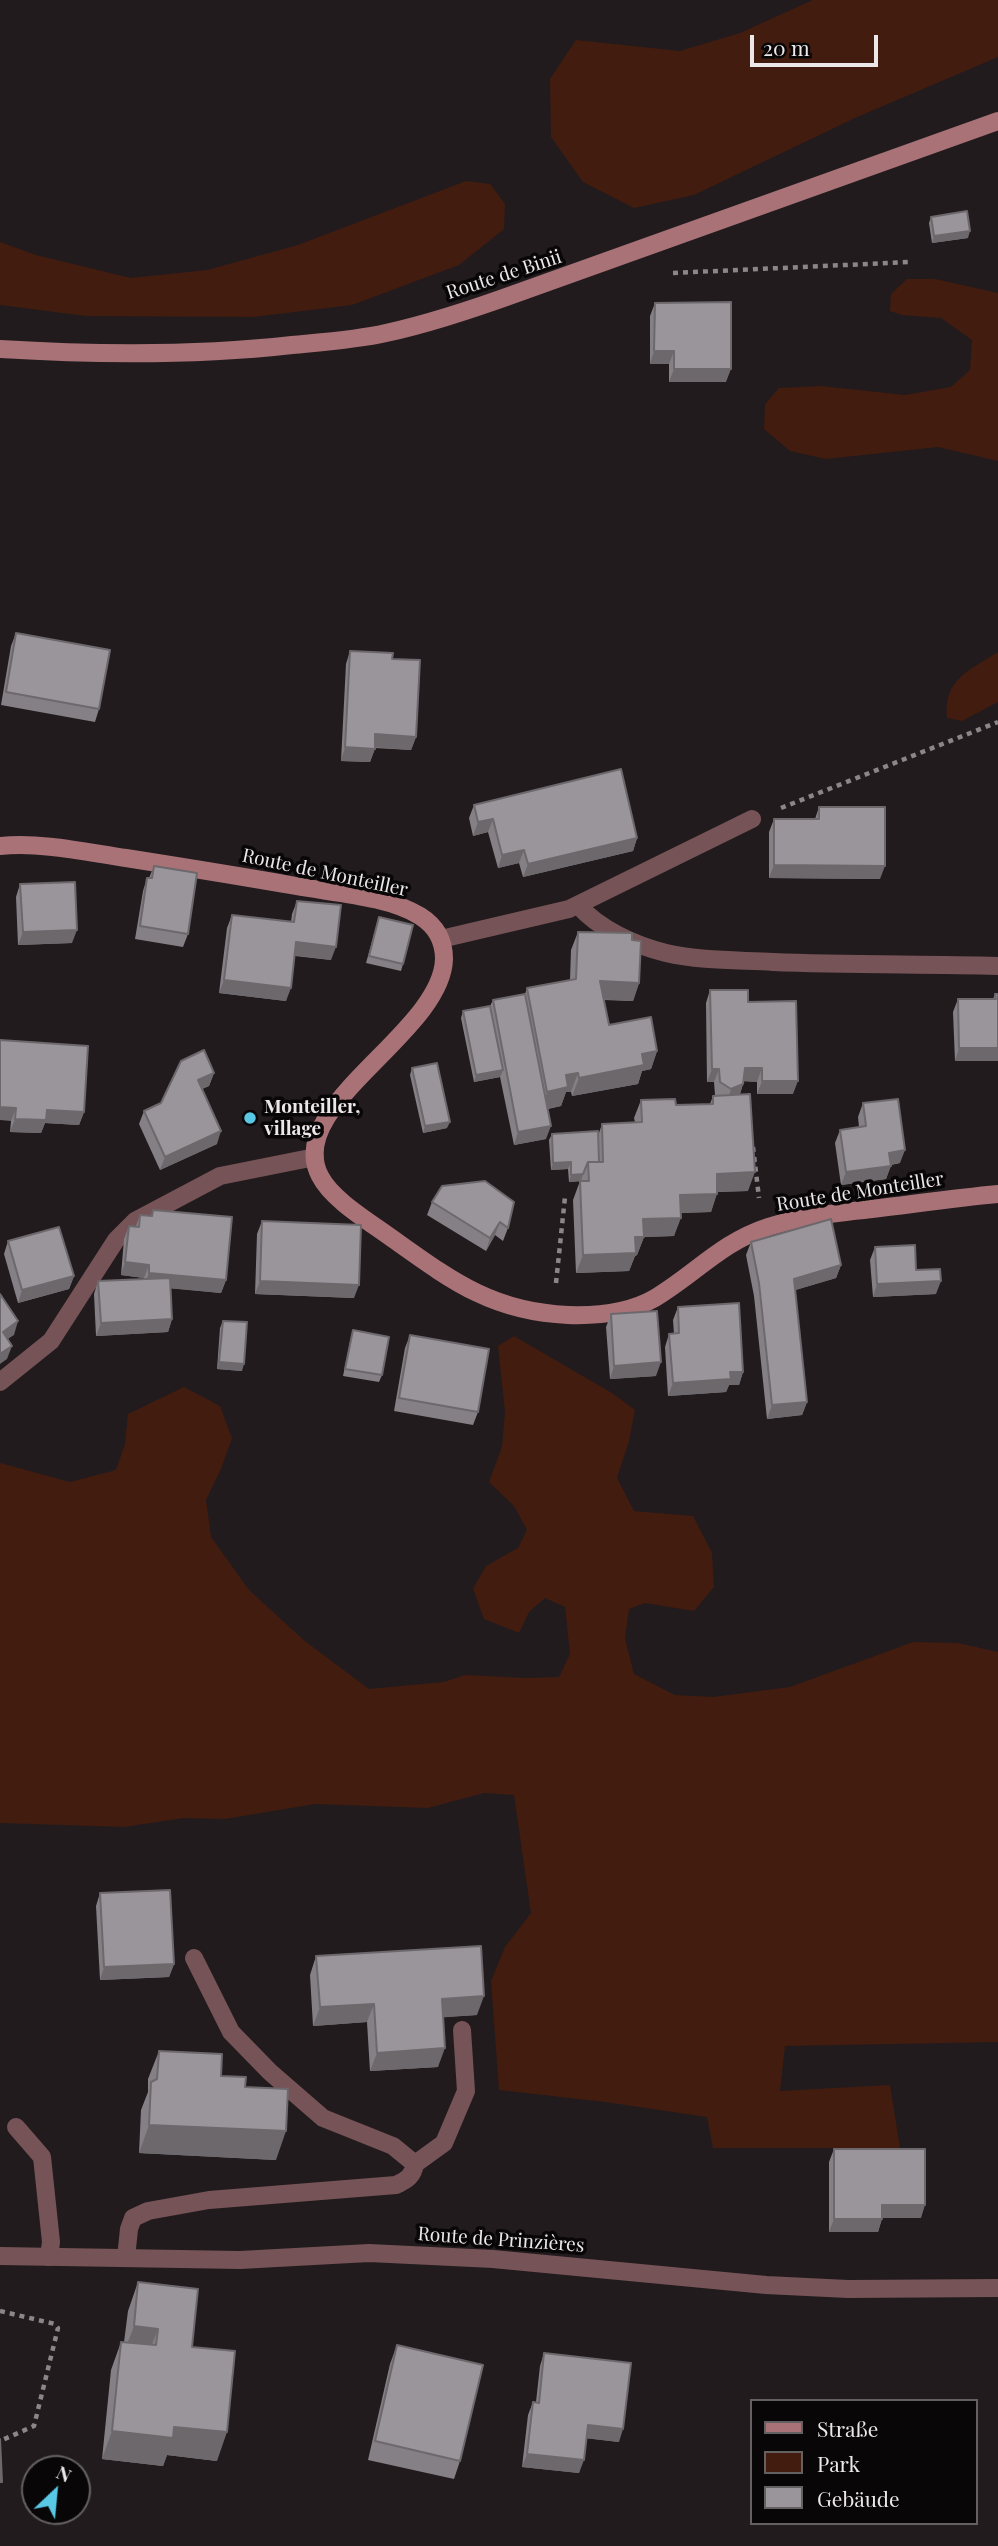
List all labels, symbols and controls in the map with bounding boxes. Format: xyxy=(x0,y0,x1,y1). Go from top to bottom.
scale bar xyxy=(753,21,881,65)
text: 20 m xyxy=(763,33,810,61)
street label: Route de Binii xyxy=(443,246,565,304)
street label: Route de Monteiller xyxy=(240,844,410,902)
place label: Monteiller, village xyxy=(264,1096,360,1140)
marker: Monteiller, village xyxy=(242,1110,258,1126)
street label: Route de Monteiller xyxy=(775,1168,945,1216)
street label: Route de Prinzières xyxy=(417,2223,585,2257)
legend xyxy=(750,2399,977,2525)
text: Straße xyxy=(817,2414,878,2442)
text: Park xyxy=(817,2449,860,2477)
north arrow xyxy=(21,2455,91,2525)
text: N xyxy=(52,2458,76,2488)
text: Gebäude xyxy=(817,2484,900,2512)

